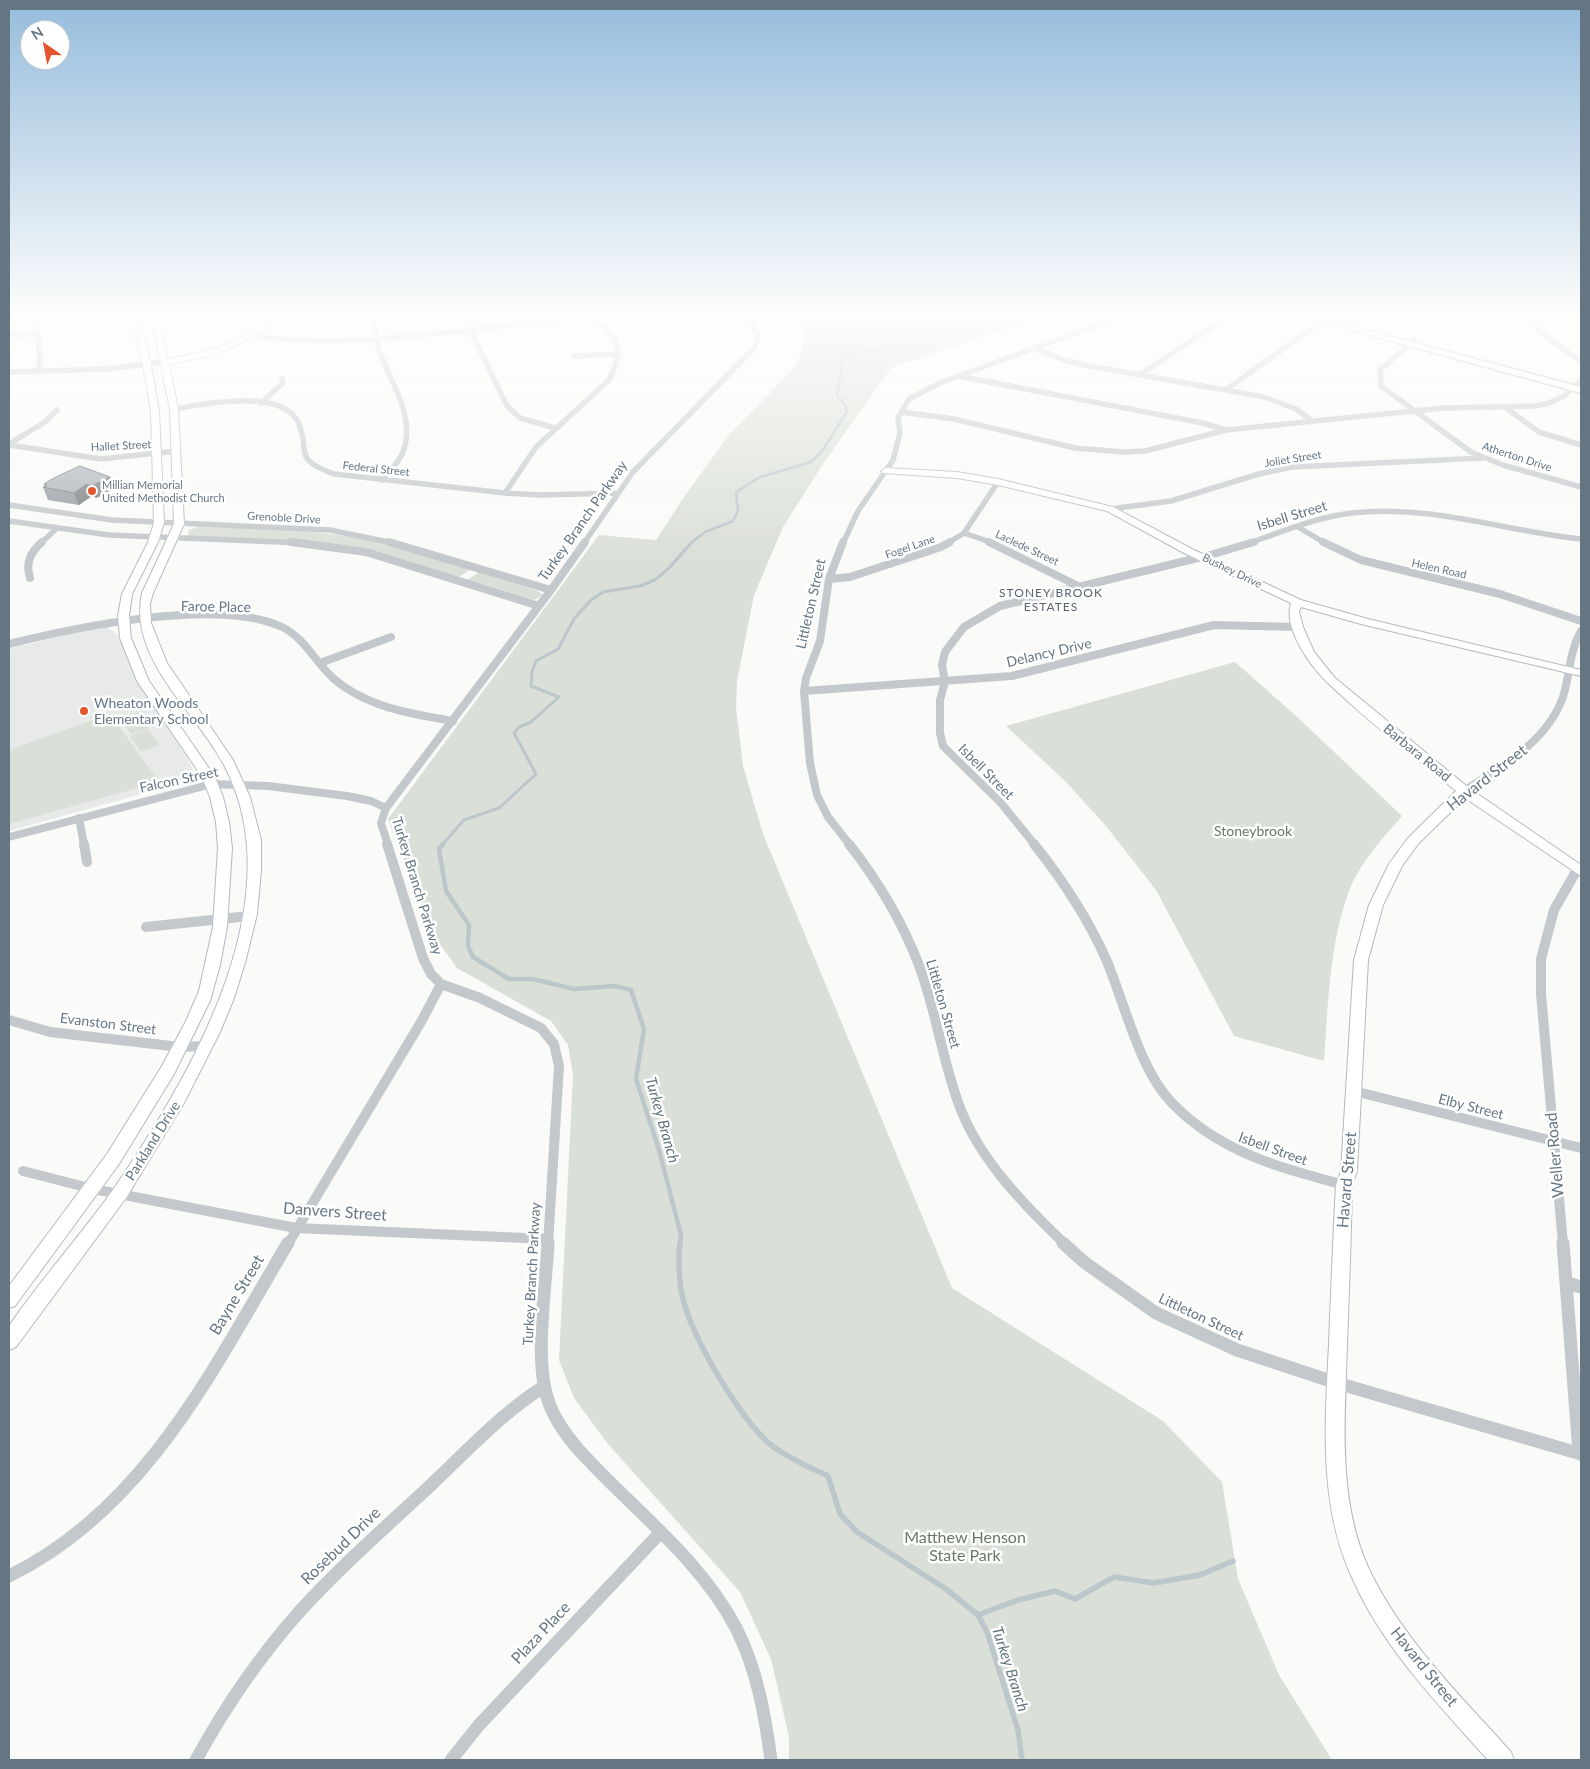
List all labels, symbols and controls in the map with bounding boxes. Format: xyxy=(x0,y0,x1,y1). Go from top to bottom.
north arrow xyxy=(20,20,70,70)
text: N xyxy=(28,23,46,43)
street label: Hallet Street xyxy=(91,438,151,454)
street label: Atherton Drive xyxy=(1481,440,1553,474)
street label: Joliet Street xyxy=(1264,448,1322,470)
street label: Turkey Branch Parkway xyxy=(535,457,631,585)
street label: Federal Street xyxy=(342,459,410,479)
place label: Millian Memorial United Methodist Church xyxy=(102,478,225,504)
marker: Millian Memorial United Methodist Church xyxy=(86,485,98,497)
street label: Isbell Street xyxy=(1255,497,1329,535)
street label: Grenoble Drive xyxy=(247,509,321,527)
street label: Laclede Street xyxy=(993,528,1061,568)
street label: Fogel Lane xyxy=(883,532,937,562)
street label: Bushey Drive xyxy=(1200,551,1264,591)
street label: Helen Road xyxy=(1410,556,1468,582)
street label: Littleton Street xyxy=(792,557,830,651)
district label: STONEY BROOK ESTATES xyxy=(998,586,1104,614)
street label: Faroe Place xyxy=(181,598,251,616)
street label: Delancy Drive xyxy=(1005,635,1093,671)
place label: Wheaton Woods Elementary School xyxy=(94,695,208,728)
marker: Wheaton Woods Elementary School xyxy=(78,705,90,717)
street label: Barbara Road xyxy=(1380,721,1454,785)
street label: Isbell Street xyxy=(955,741,1017,803)
street label: Havard Street xyxy=(1443,741,1531,815)
street label: Falcon Street xyxy=(138,763,220,797)
street label: Turkey Branch Parkway xyxy=(388,815,446,957)
park label: Stoneybrook xyxy=(1214,823,1292,839)
street label: Littleton Street xyxy=(922,957,964,1051)
street label: Evanston Street xyxy=(59,1010,157,1038)
water label: Turkey Branch xyxy=(641,1075,683,1165)
street label: Elby Street xyxy=(1437,1091,1505,1123)
street label: Parkland Drive xyxy=(122,1098,184,1184)
street label: Weller Road xyxy=(1542,1112,1568,1198)
street label: Isbell Street xyxy=(1236,1129,1310,1169)
street label: Havard Street xyxy=(1333,1131,1361,1229)
street label: Danvers Street xyxy=(282,1199,388,1225)
street label: Turkey Branch Parkway xyxy=(520,1202,544,1346)
street label: Bayne Street xyxy=(206,1252,268,1338)
street label: Littleton Street xyxy=(1156,1290,1246,1344)
street label: Rosebud Drive xyxy=(297,1503,385,1589)
park label: Matthew Henson State Park xyxy=(904,1528,1026,1566)
street label: Plaza Place xyxy=(507,1598,575,1668)
street label: Havard Street xyxy=(1386,1623,1462,1711)
water label: Turkey Branch xyxy=(988,1624,1032,1714)

